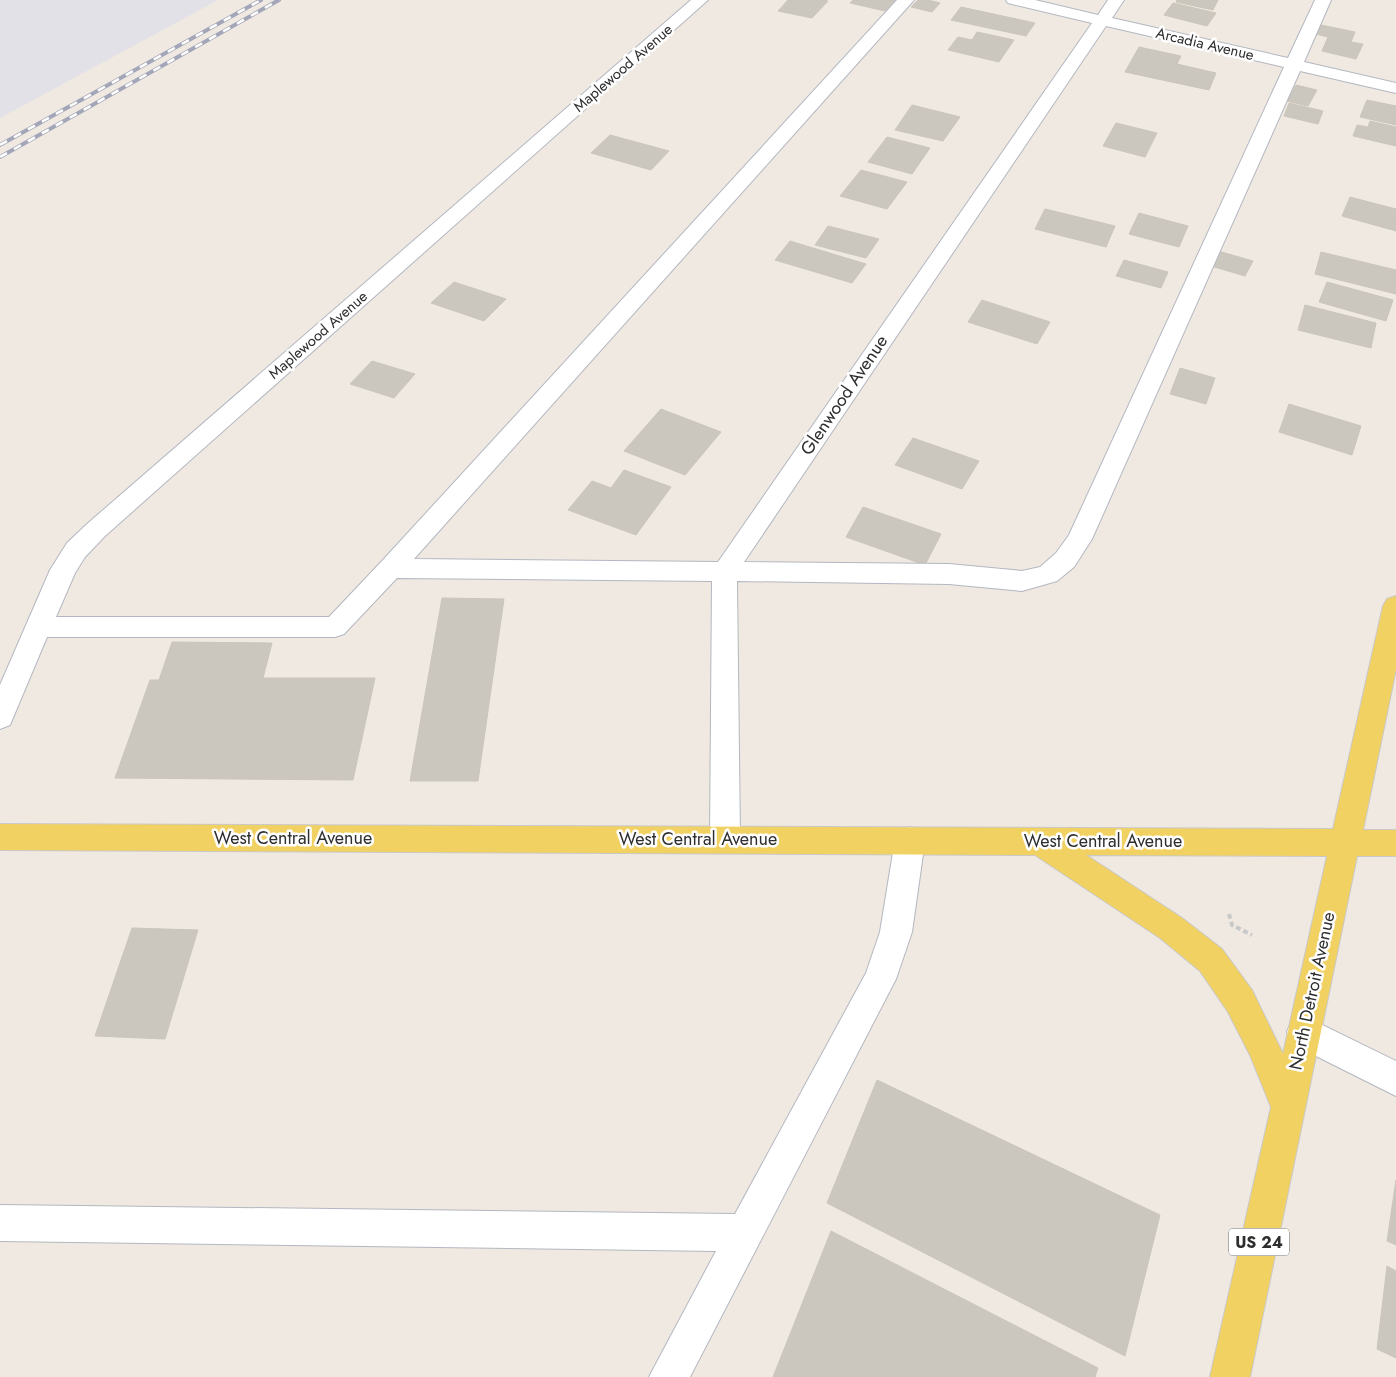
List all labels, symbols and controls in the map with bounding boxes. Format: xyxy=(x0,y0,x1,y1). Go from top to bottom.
street label: Maplewood Avenue xyxy=(569,19,678,117)
street label: Arcadia Avenue xyxy=(1154,22,1257,66)
street label: Maplewood Avenue xyxy=(264,286,373,384)
street label: Glenwood Avenue xyxy=(794,330,894,460)
street label: West Central Avenue xyxy=(214,825,372,851)
street label: West Central Avenue xyxy=(619,826,777,852)
street label: West Central Avenue xyxy=(1024,828,1182,854)
street label: North Detroit Avenue xyxy=(1283,909,1341,1073)
road number: US 24 xyxy=(1229,1228,1289,1256)

